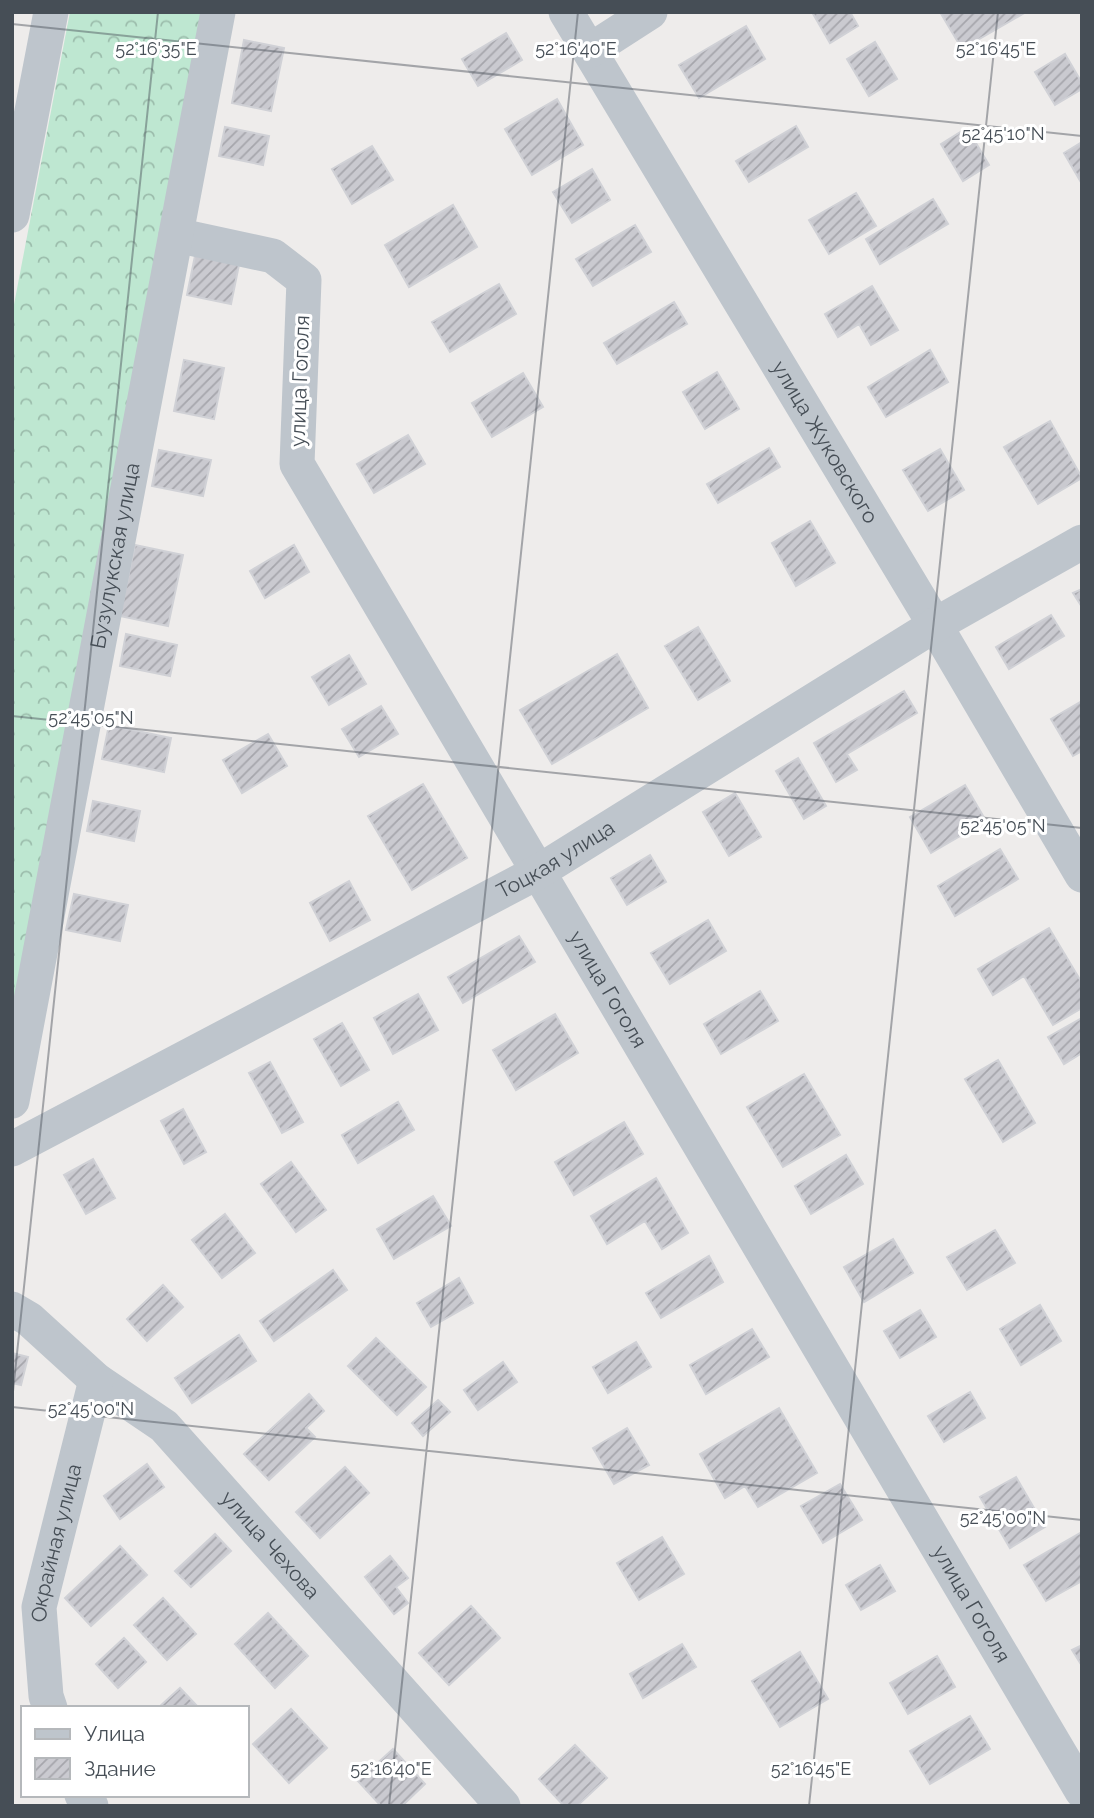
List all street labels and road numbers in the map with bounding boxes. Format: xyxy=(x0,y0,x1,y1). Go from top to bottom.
street label: улица Гоголя xyxy=(285,315,314,447)
street label: улица Жуковского xyxy=(767,356,884,528)
street label: Бузулукская улица xyxy=(85,460,145,651)
street label: Тоцкая улица xyxy=(492,815,619,903)
street label: улица Гоголя xyxy=(564,926,653,1052)
street label: Окрайная улица xyxy=(26,1461,87,1623)
street label: улица Чехова xyxy=(216,1486,325,1604)
street label: улица Гоголя xyxy=(927,1540,1016,1667)

